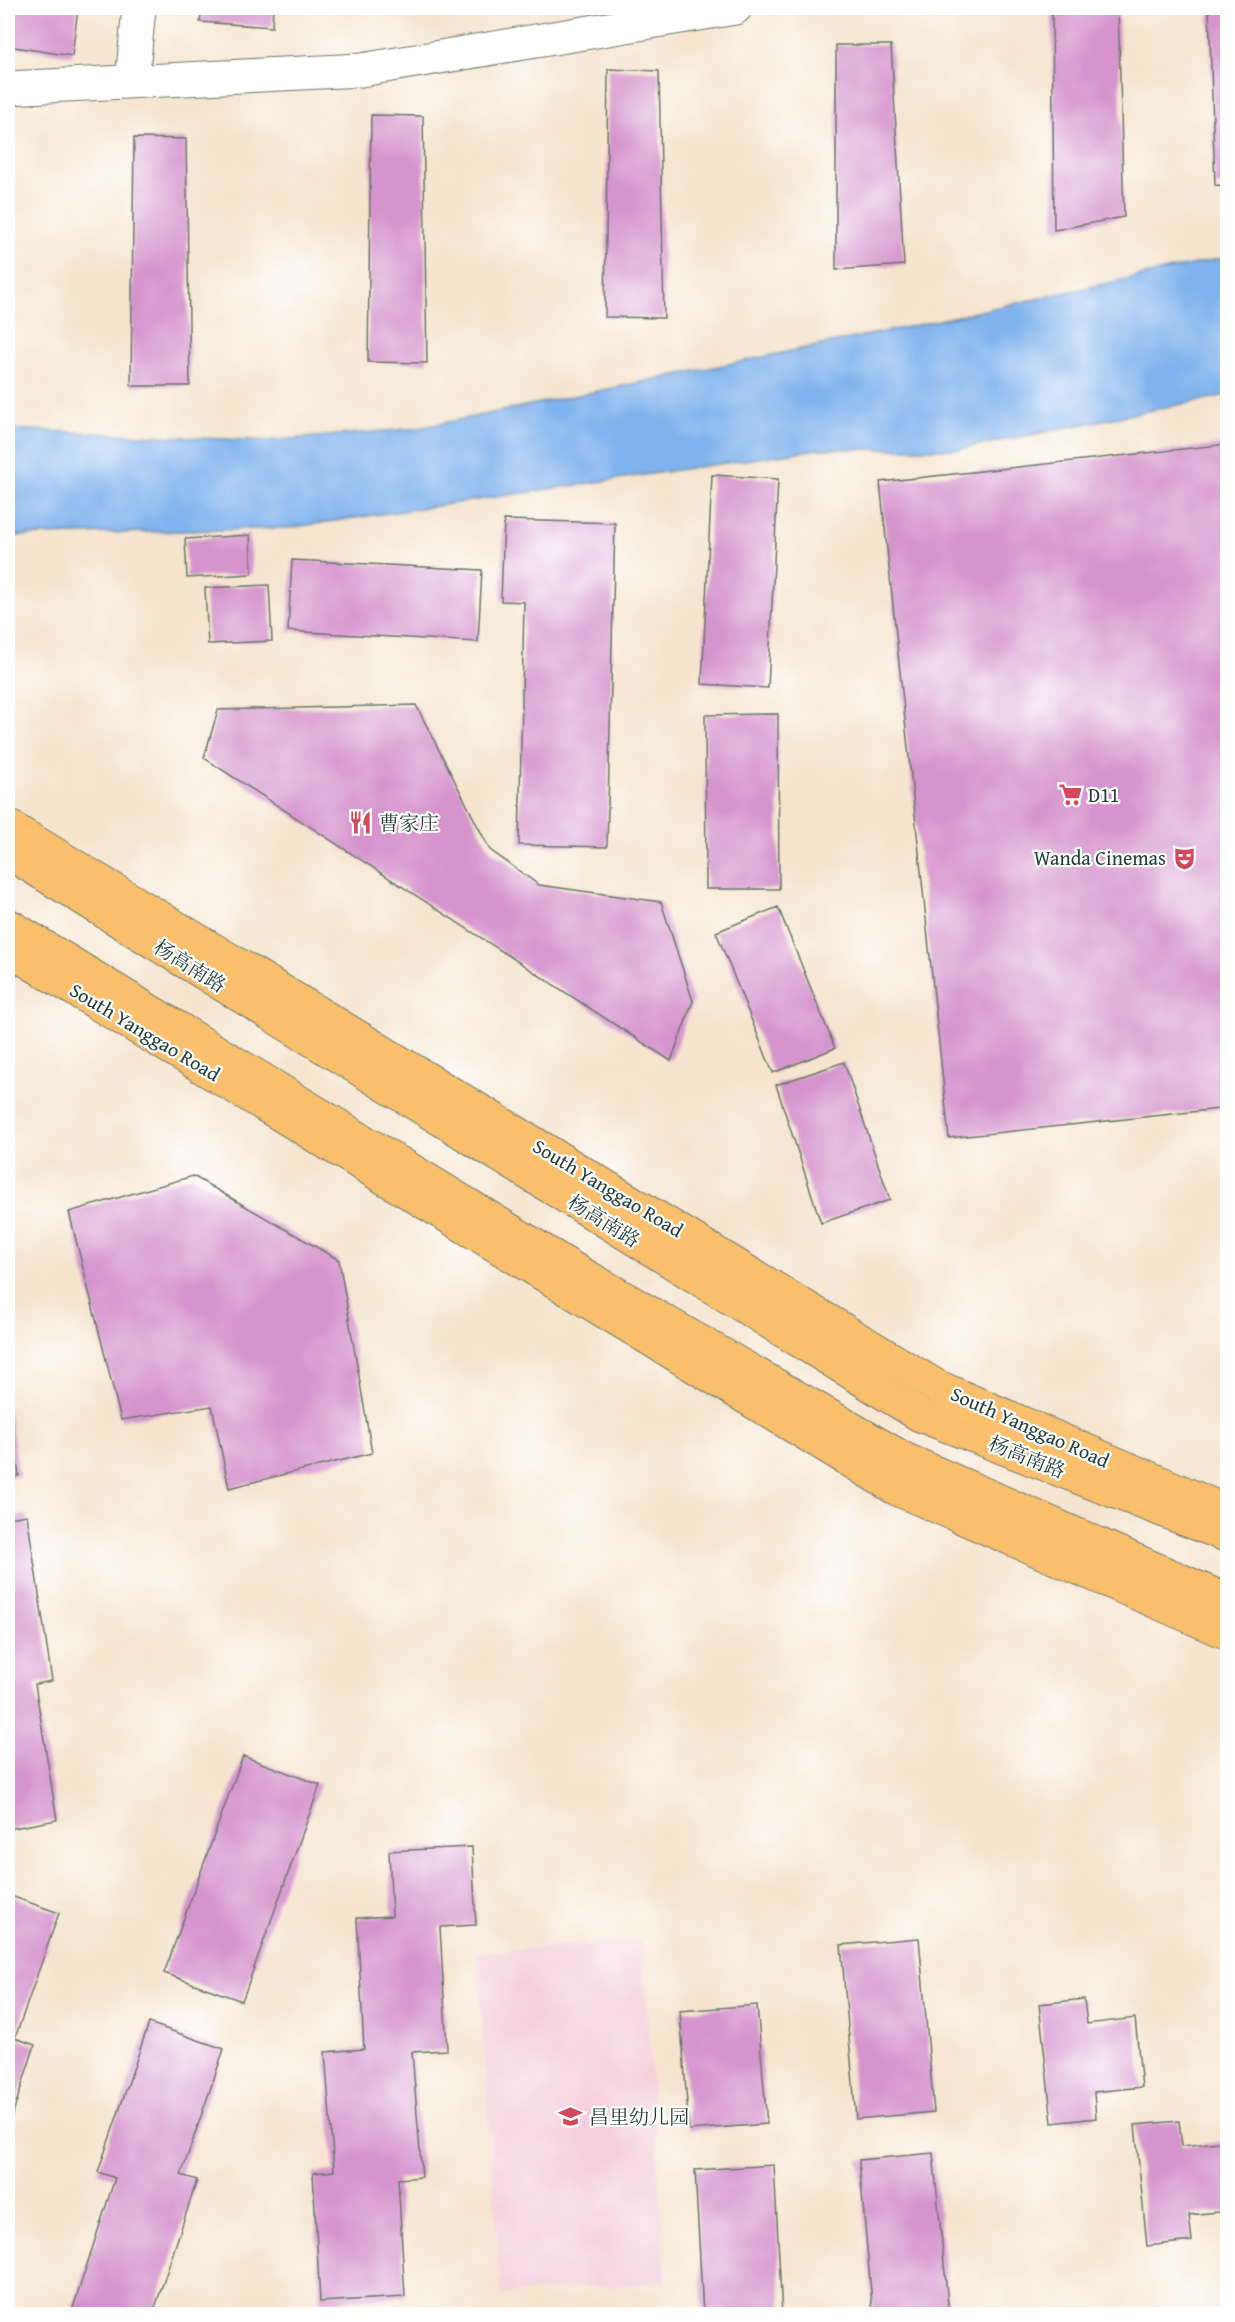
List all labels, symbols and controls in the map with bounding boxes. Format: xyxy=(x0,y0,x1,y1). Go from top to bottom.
place label: D11 xyxy=(1088,780,1119,809)
supermarket icon: D11 xyxy=(1057,782,1083,808)
place label: 曹家庄 xyxy=(379,808,439,837)
restaurant icon: 曹家庄 xyxy=(348,810,374,836)
place label: Wanda Cinemas xyxy=(1034,843,1166,872)
theatre icon: Wanda Cinemas xyxy=(1171,845,1197,871)
street label: 杨高南路 xyxy=(149,932,232,999)
street label: South Yanggao Road xyxy=(65,975,226,1088)
street label: South Yanggao Road xyxy=(528,1131,689,1244)
street label: 杨高南路 xyxy=(563,1187,646,1254)
street label: South Yanggao Road xyxy=(946,1379,1114,1475)
street label: 杨高南路 xyxy=(985,1428,1070,1485)
place label: 昌里幼儿园 xyxy=(589,2102,689,2131)
school or university icon: 昌里幼儿园 xyxy=(558,2104,584,2130)

